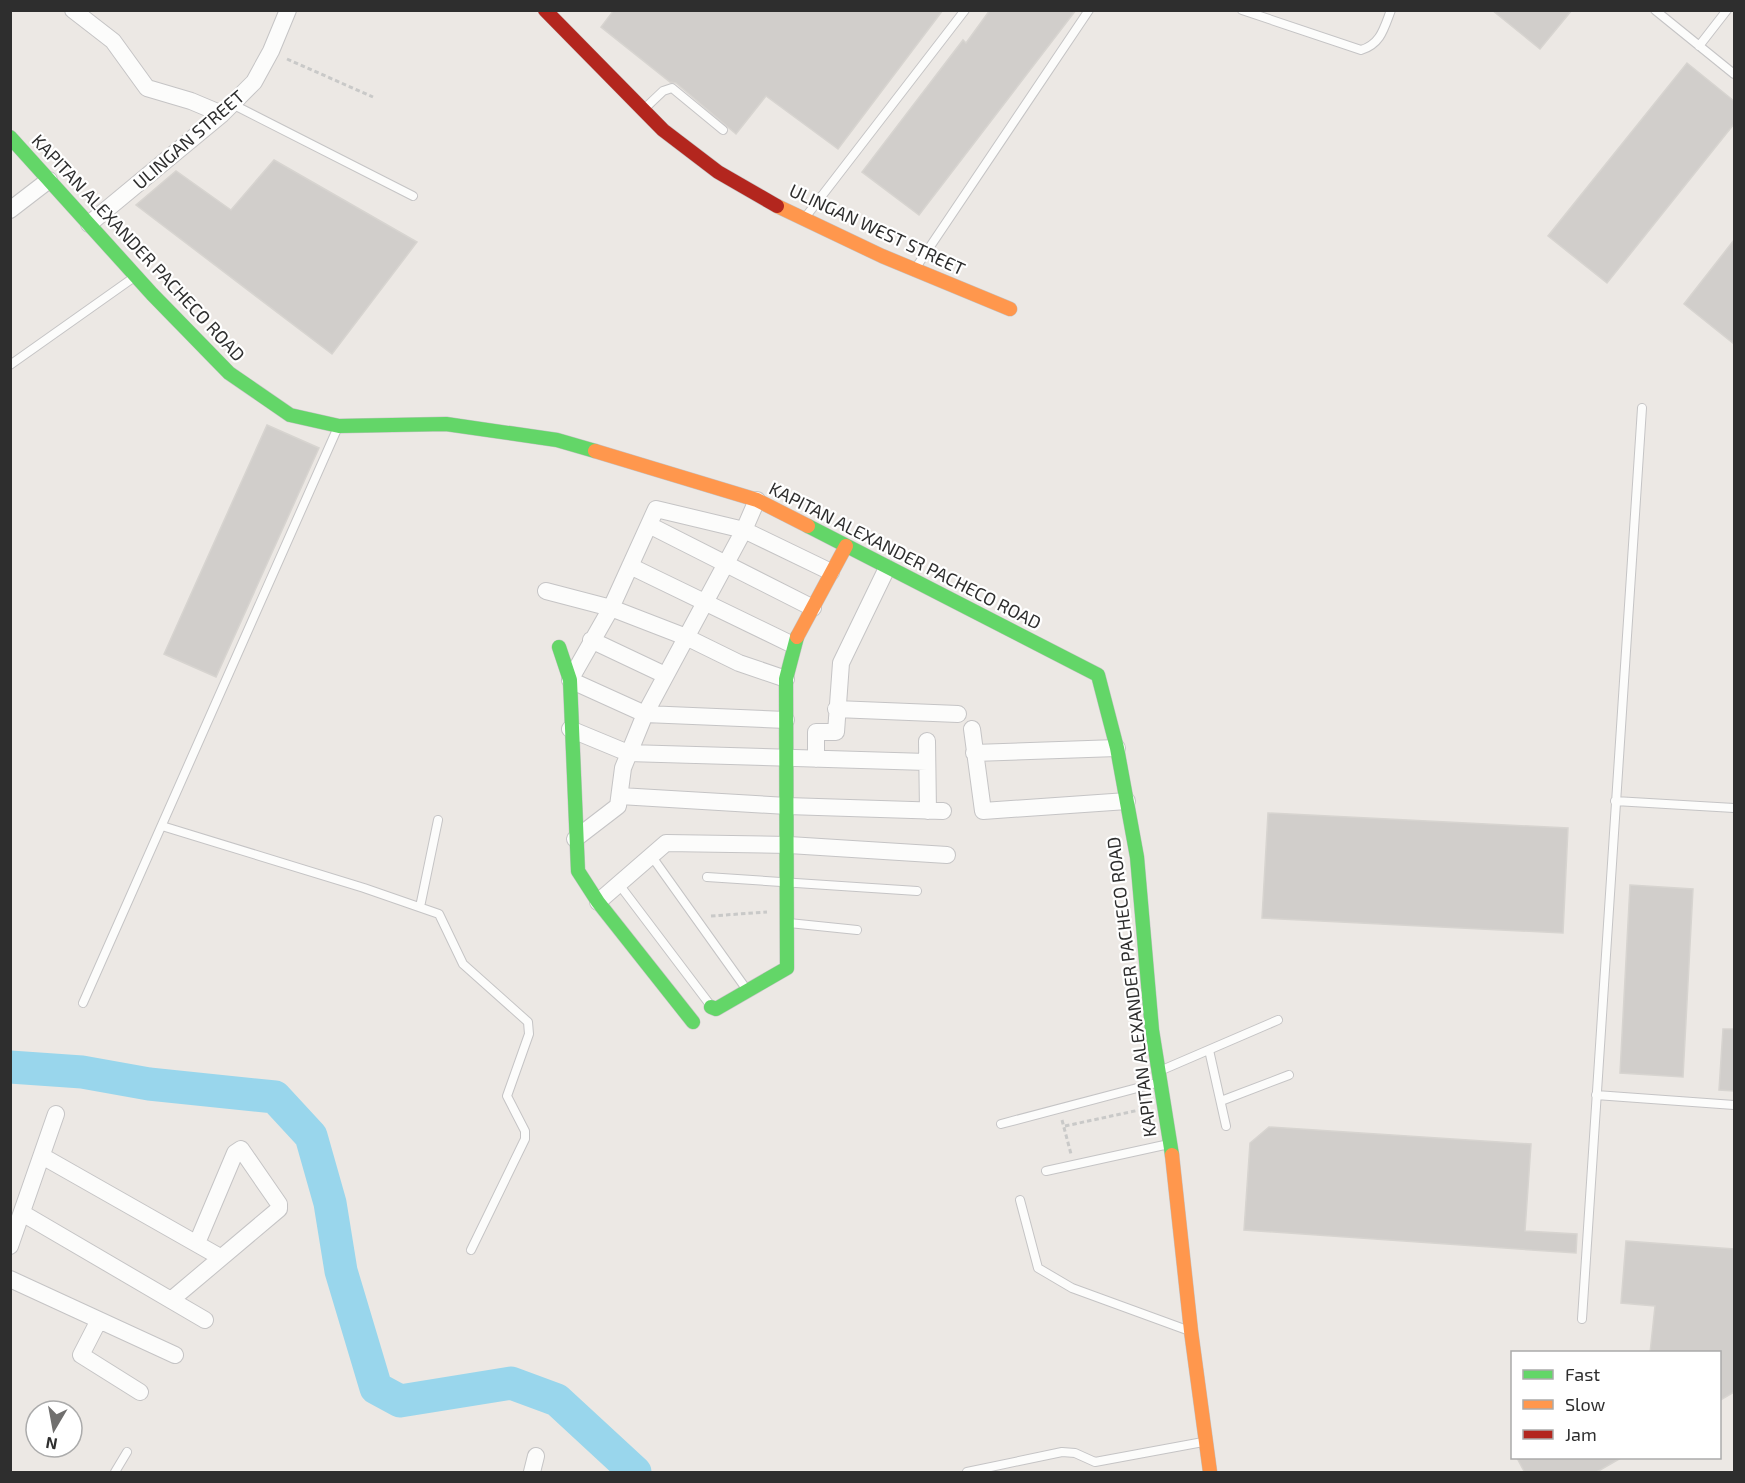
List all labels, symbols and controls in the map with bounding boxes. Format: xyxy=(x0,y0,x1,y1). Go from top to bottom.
street label: ULINGAN STREET xyxy=(128,85,249,194)
street label: KAPITAN ALEXANDER PACHECO ROAD xyxy=(28,129,250,365)
street label: ULINGAN WEST STREET xyxy=(786,179,969,280)
street label: KAPITAN ALEXANDER PACHECO ROAD xyxy=(766,477,1045,634)
street label: KAPITAN ALEXANDER PACHECO ROAD xyxy=(1102,836,1160,1138)
legend xyxy=(1511,1351,1721,1459)
text: Fast xyxy=(1565,1363,1600,1385)
text: Slow xyxy=(1565,1393,1606,1415)
north arrow xyxy=(24,1399,84,1459)
text: Jam xyxy=(1565,1423,1597,1445)
text: N xyxy=(44,1434,59,1455)

